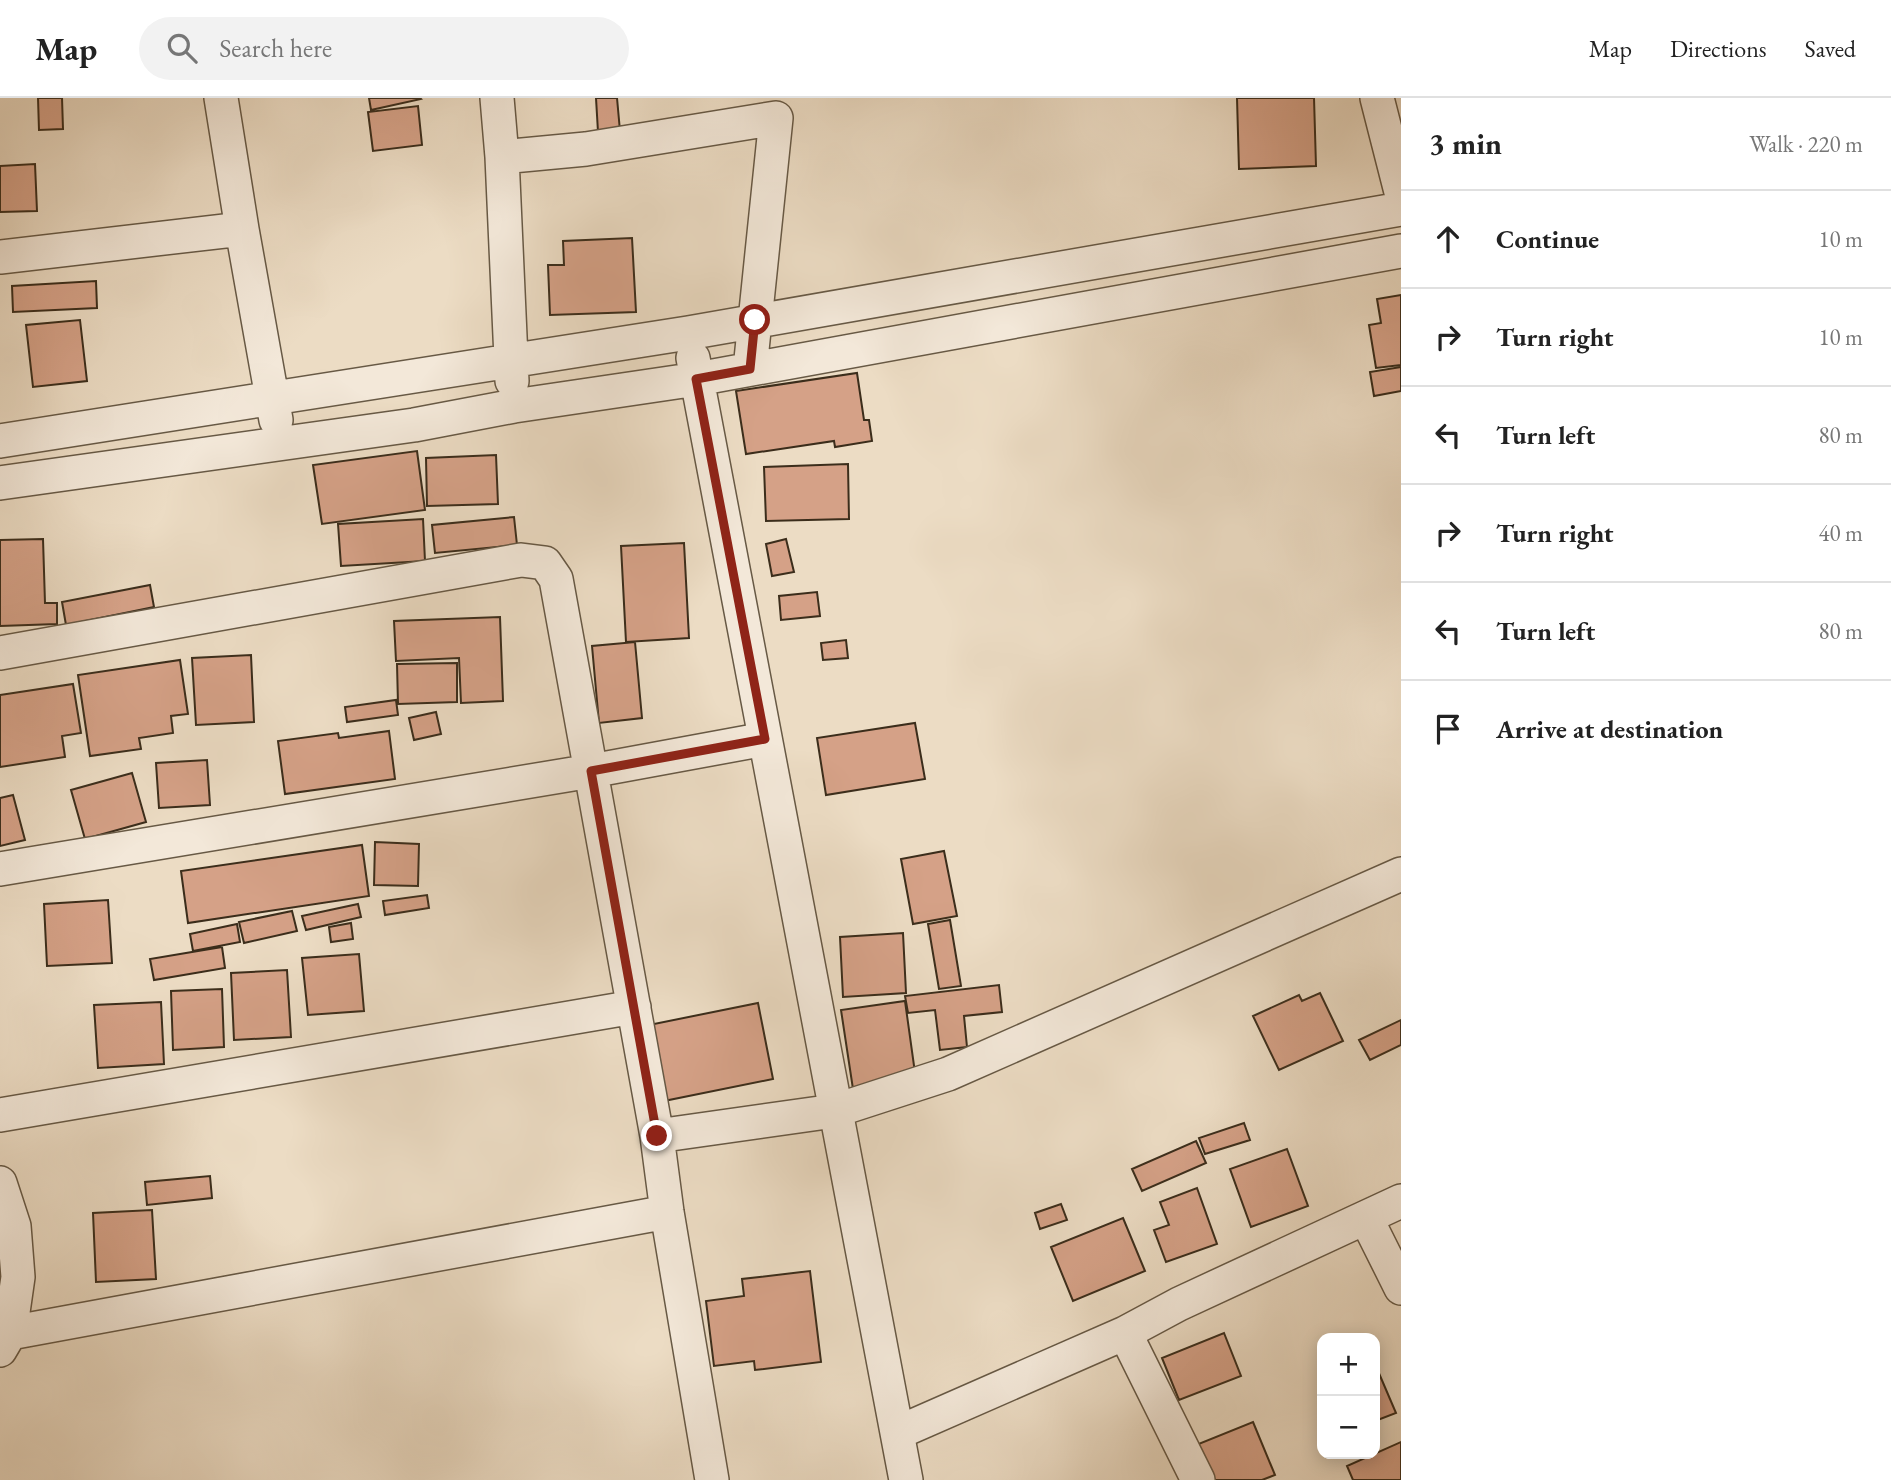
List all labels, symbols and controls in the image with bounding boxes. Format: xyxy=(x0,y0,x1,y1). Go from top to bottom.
search box xyxy=(139,17,629,80)
text: Map xyxy=(35,27,97,70)
icon: search xyxy=(163,29,201,67)
text: Search here xyxy=(219,31,332,65)
text: Map xyxy=(1589,33,1632,64)
text: Directions xyxy=(1670,33,1767,64)
text: Saved xyxy=(1805,33,1856,64)
text: 3 min xyxy=(1429,124,1502,163)
text: Walk · 220 m xyxy=(1749,129,1863,159)
icon: ahead xyxy=(1429,220,1467,258)
text: Continue xyxy=(1496,222,1599,256)
text: 10 m xyxy=(1818,224,1863,254)
route start xyxy=(739,304,770,335)
icon: right xyxy=(1429,318,1467,356)
text: Turn right xyxy=(1496,320,1614,354)
text: 10 m xyxy=(1818,322,1863,352)
icon: left xyxy=(1429,416,1467,454)
text: Turn left xyxy=(1496,418,1595,452)
text: 80 m xyxy=(1818,420,1863,450)
icon: right xyxy=(1429,514,1467,552)
text: Turn right xyxy=(1496,516,1614,550)
text: 40 m xyxy=(1818,518,1863,548)
icon: left xyxy=(1429,612,1467,650)
text: Turn left xyxy=(1496,614,1595,648)
text: 80 m xyxy=(1818,616,1863,646)
icon: arrive xyxy=(1429,710,1467,748)
text: Arrive at destination xyxy=(1496,712,1723,746)
route end xyxy=(641,1120,672,1151)
map controls xyxy=(1317,1333,1380,1459)
button: + xyxy=(1317,1333,1380,1396)
button: − xyxy=(1317,1396,1380,1459)

